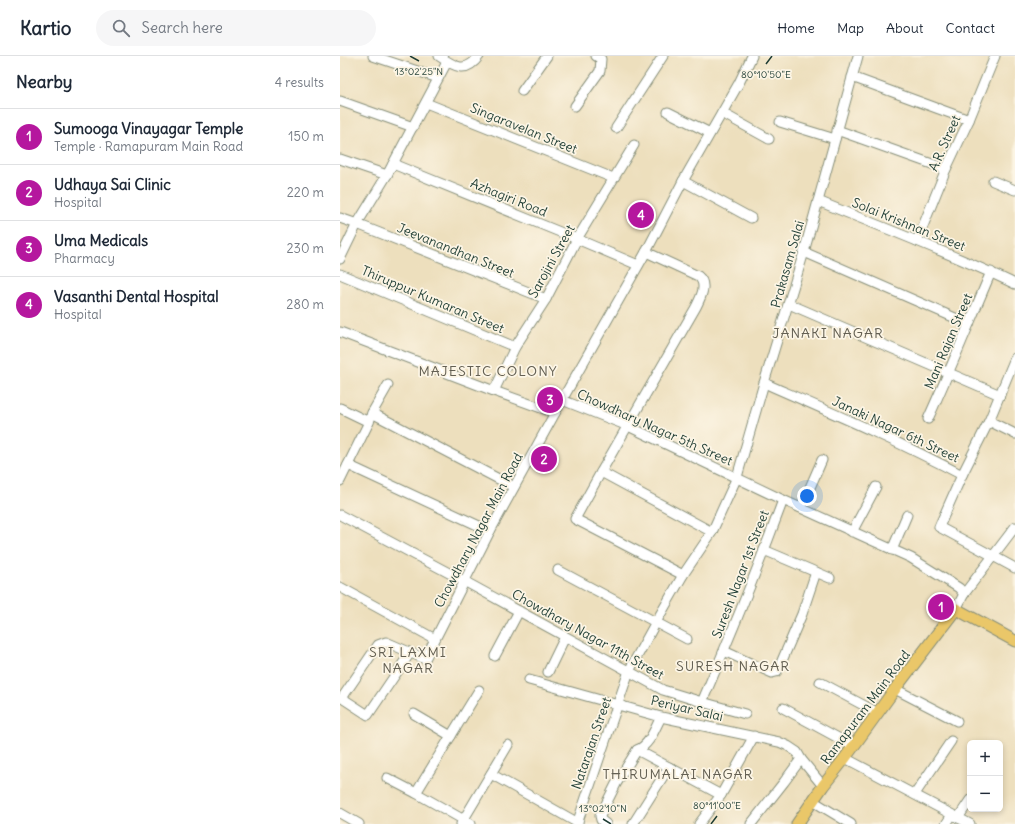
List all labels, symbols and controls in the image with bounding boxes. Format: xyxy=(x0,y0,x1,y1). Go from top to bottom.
search box xyxy=(96,10,376,46)
text: Kartio xyxy=(20,16,72,40)
icon: search xyxy=(110,17,132,39)
text: Search here xyxy=(142,18,223,37)
text: Home xyxy=(777,19,815,37)
text: Map xyxy=(837,19,864,37)
text: About xyxy=(886,19,924,37)
text: Contact xyxy=(946,19,995,37)
text: 13°02'25"N xyxy=(395,65,443,78)
text: 80°10'50"E xyxy=(741,68,791,81)
text: Nearby xyxy=(16,71,72,93)
text: 4 results xyxy=(275,74,324,91)
street label: Singaravelan Street xyxy=(468,99,580,158)
street label: A.R. Street xyxy=(925,112,965,174)
text: Sumooga Vinayagar Temple xyxy=(54,119,243,138)
text: 1 xyxy=(26,128,32,145)
text: 150 m xyxy=(288,128,324,145)
text: Temple · Ramapuram Main Road xyxy=(54,138,243,155)
street label: Azhagiri Road xyxy=(468,174,550,221)
text: Udhaya Sai Clinic xyxy=(54,175,171,194)
text: 2 xyxy=(25,184,33,201)
text: 220 m xyxy=(287,184,324,201)
text: Hospital xyxy=(54,194,102,211)
street label: Solai Krishnan Street xyxy=(850,194,969,255)
pin: 4 xyxy=(628,200,654,230)
street label: Prakasam Salai xyxy=(767,218,808,310)
street label: Jeevanandhan Street xyxy=(395,219,517,282)
street label: Sarojini Street xyxy=(524,221,579,301)
text: Uma Medicals xyxy=(54,231,148,250)
text: 3 xyxy=(25,240,33,257)
text: 230 m xyxy=(286,240,324,257)
text: Pharmacy xyxy=(54,250,115,267)
street label: Thiruppur Kumaran Street xyxy=(359,262,507,337)
text: Vasanthi Dental Hospital xyxy=(54,287,219,306)
street label: Mani Rajan Street xyxy=(921,290,977,392)
text: 4 xyxy=(25,296,33,313)
text: 280 m xyxy=(286,296,324,313)
text: Hospital xyxy=(54,306,102,323)
district label: JANAKI NAGAR xyxy=(772,324,884,342)
district label: MAJESTIC COLONY xyxy=(418,362,558,380)
pin: 3 xyxy=(537,385,563,415)
street label: Chowdhary Nagar 5th Street xyxy=(574,385,736,470)
street label: Janaki Nagar 6th Street xyxy=(830,393,963,467)
pin: 2 xyxy=(531,444,557,474)
street label: Chowdhary Nagar Main Road xyxy=(430,449,527,611)
your location xyxy=(797,486,817,506)
street label: Suresh Nagar 1st Street xyxy=(708,507,773,641)
street label: Chowdhary Nagar 11th Street xyxy=(509,585,667,684)
pin: 1 xyxy=(928,592,954,622)
district label: SRI LAXMI NAGAR xyxy=(369,643,447,677)
street label: Ramapuram Main Road xyxy=(817,647,914,768)
district label: SURESH NAGAR xyxy=(676,657,790,675)
street label: Periyar Salai xyxy=(649,692,725,725)
street label: Natarajan Street xyxy=(568,694,615,791)
map controls xyxy=(967,740,1003,812)
button: + xyxy=(967,740,1003,776)
district label: THIRUMALAI NAGAR xyxy=(602,765,754,783)
button: − xyxy=(967,776,1003,812)
text: 80°11'00"E xyxy=(693,799,741,812)
text: 13°02'10"N xyxy=(579,802,627,815)

